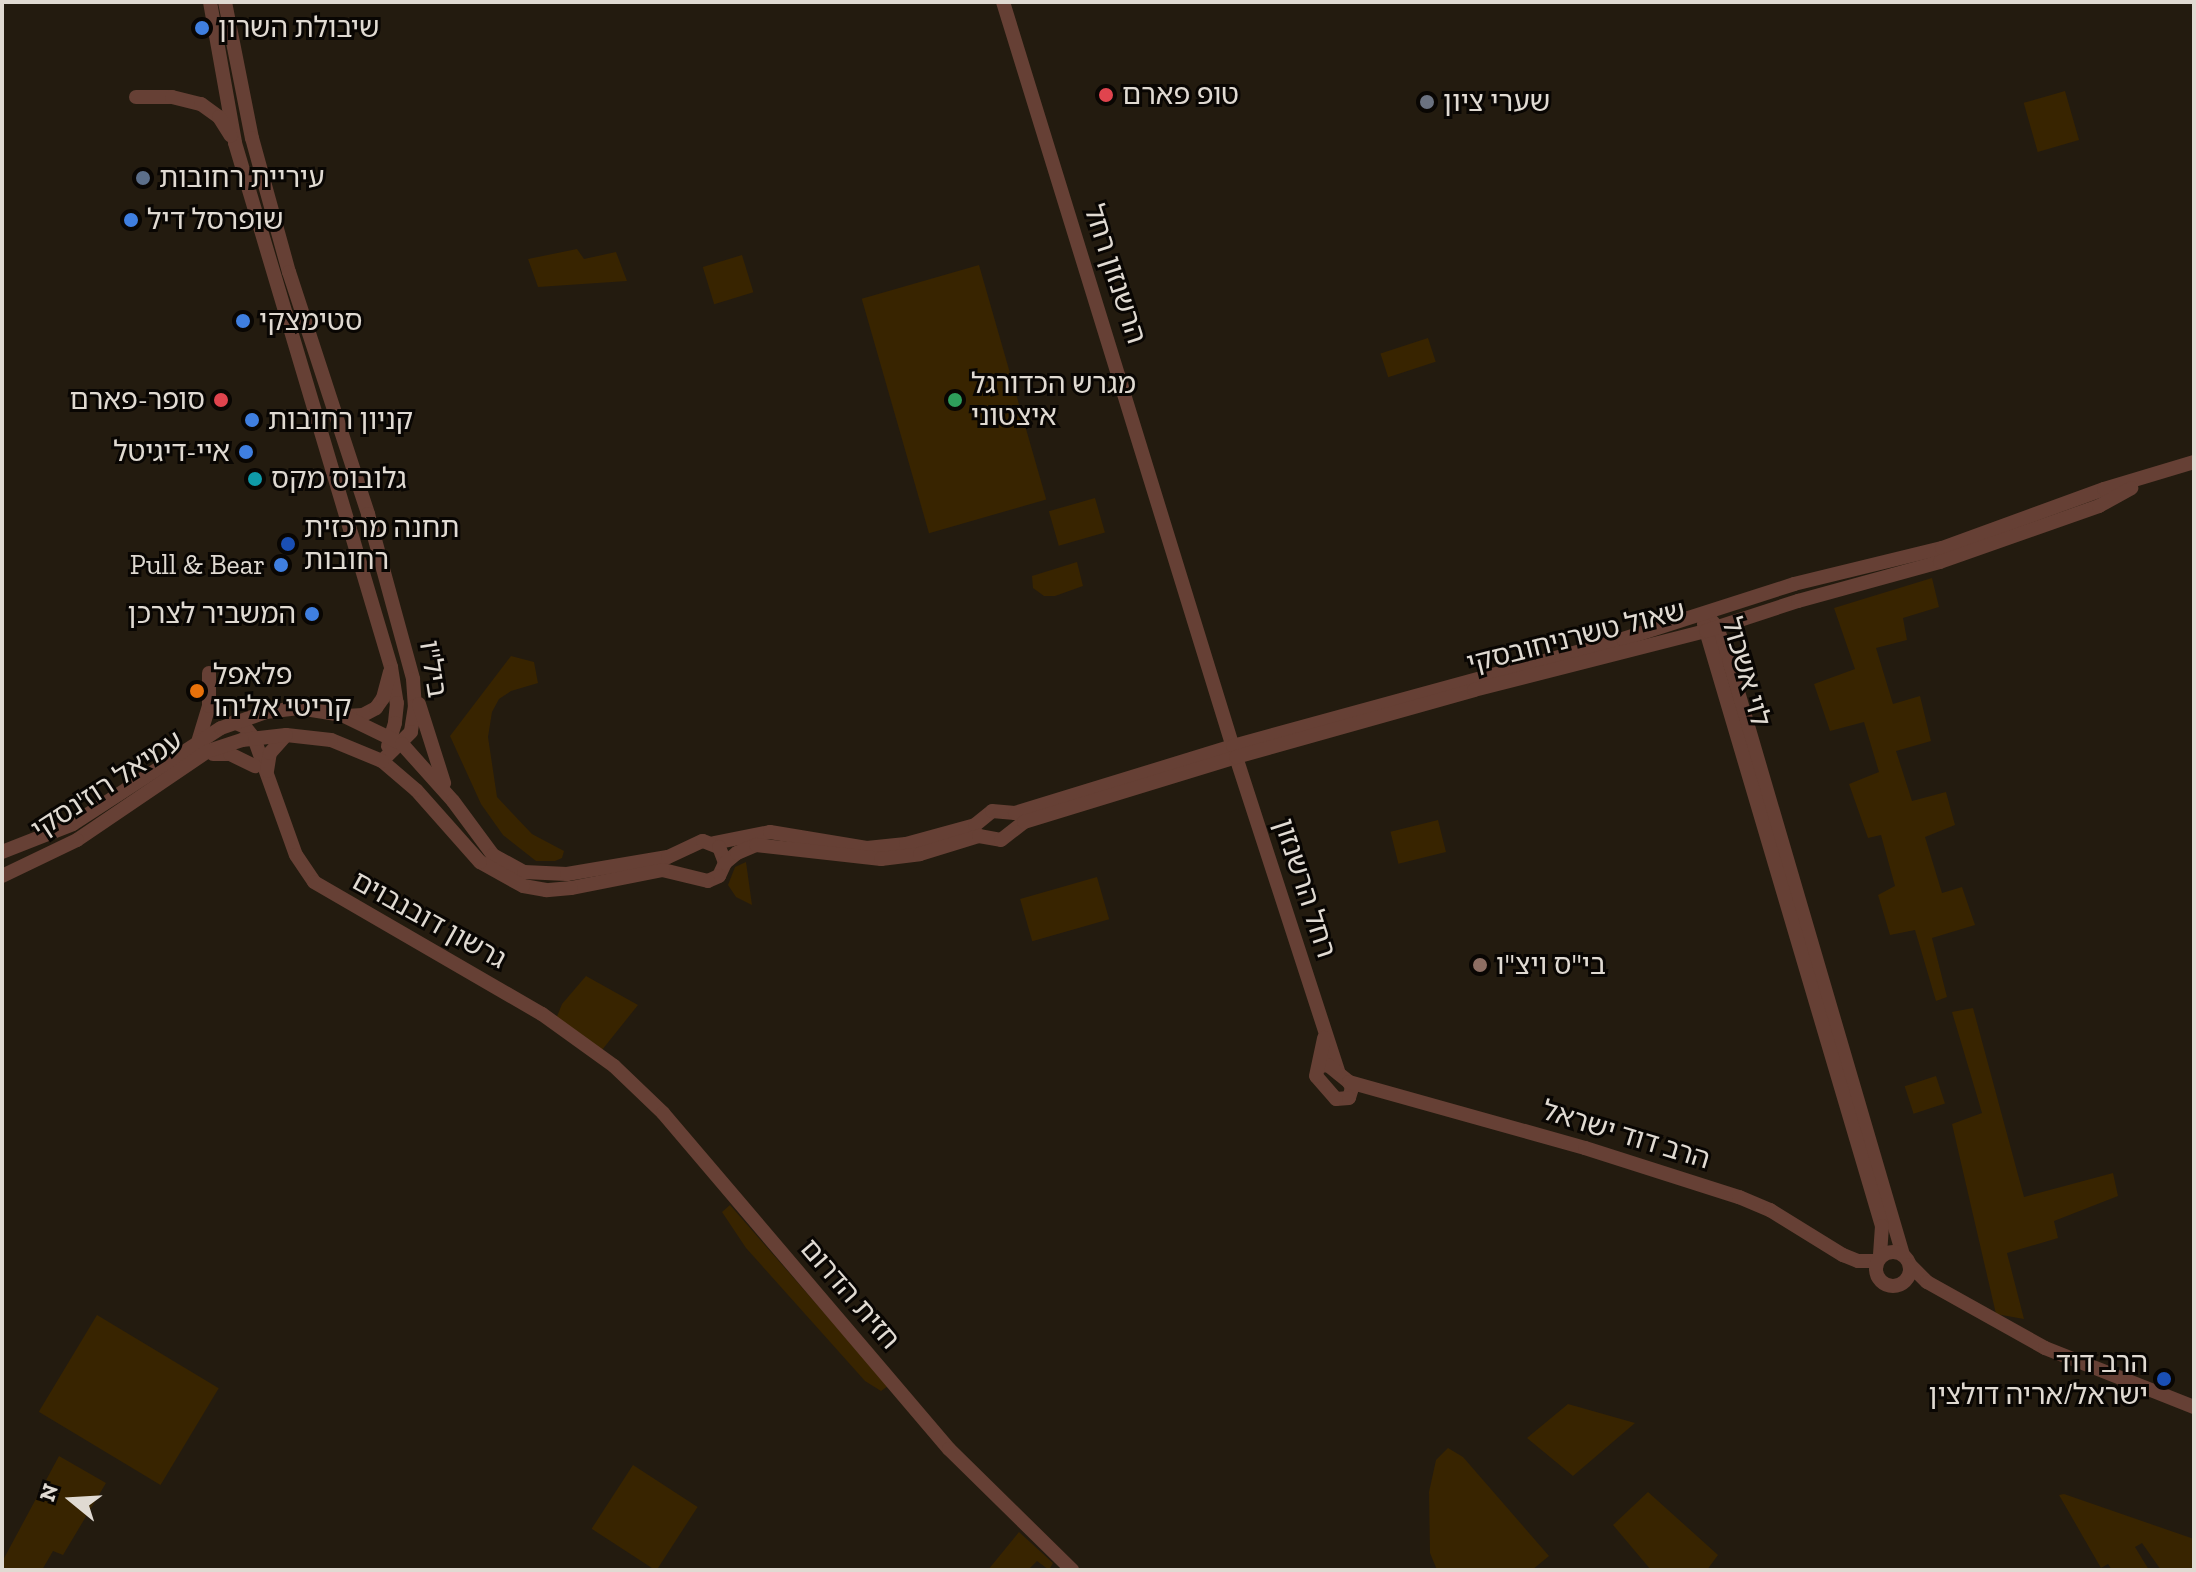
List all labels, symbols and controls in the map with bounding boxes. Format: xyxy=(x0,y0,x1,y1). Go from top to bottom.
place label: שיבולת השרון xyxy=(218,11,379,45)
marker: שיבולת השרון xyxy=(193,19,211,37)
place label: טופ פארם xyxy=(1122,78,1239,112)
place label: שערי ציון xyxy=(1443,85,1550,119)
marker: טופ פארם xyxy=(1097,86,1115,104)
marker: שערי ציון xyxy=(1418,93,1436,111)
place label: עיריית רחובות xyxy=(159,161,325,195)
marker: עיריית רחובות xyxy=(134,169,152,187)
street label: הרשנזון רחל xyxy=(1077,200,1153,348)
place label: שופרסל דיל xyxy=(147,203,283,237)
marker: שופרסל דיל xyxy=(122,211,140,229)
place label: סטימצקי xyxy=(259,304,363,338)
marker: סטימצקי xyxy=(234,312,252,330)
place label: מגרש הכדורגל איצטוני xyxy=(971,367,1136,433)
place label: סופר-פארם xyxy=(70,383,205,417)
marker: סופר-פארם xyxy=(212,391,230,409)
marker: מגרש הכדורגל איצטוני xyxy=(946,391,964,409)
place label: קניון רחובות xyxy=(268,403,413,437)
marker: קניון רחובות xyxy=(243,411,261,429)
place label: איי-דיגיטל xyxy=(113,435,230,469)
marker: איי-דיגיטל xyxy=(237,443,255,461)
place label: גלובוס מקס xyxy=(271,462,407,496)
marker: גלובוס מקס xyxy=(246,470,264,488)
place label: תחנה מרכזית רחובות xyxy=(304,511,459,577)
marker: תחנה מרכזית רחובות xyxy=(279,535,297,553)
place label: Pull & Bear xyxy=(130,548,265,582)
marker: Pull & Bear xyxy=(272,556,290,574)
street label: שאול טשרניחובסקי xyxy=(1463,594,1689,680)
place label: המשביר לצרכן xyxy=(128,597,296,631)
marker: המשביר לצרכן xyxy=(303,605,321,623)
street label: לוי אשכול xyxy=(1714,614,1778,730)
street label: ביל"ו xyxy=(412,638,454,700)
place label: פלאפל קריטי אליהו xyxy=(213,658,351,724)
marker: פלאפל קריטי אליהו xyxy=(188,682,206,700)
street label: עמיאל רוז'נסקי xyxy=(25,724,189,846)
street label: רחל הרשנזון xyxy=(1267,814,1343,962)
street label: גרשון דובנבוים xyxy=(346,864,512,976)
place label: בי"ס ויצ"ו xyxy=(1496,948,1606,982)
marker: בי"ס ויצ"ו xyxy=(1471,956,1489,974)
street label: הרב דוד ישראל xyxy=(1538,1094,1714,1176)
street label: חזית הדרום xyxy=(793,1232,907,1356)
place label: הרב דוד ישראל/אריה דולצין xyxy=(1929,1346,2148,1412)
marker: הרב דוד ישראל/אריה דולצין xyxy=(2155,1370,2173,1388)
north arrow xyxy=(32,1460,112,1540)
text: N xyxy=(33,1480,64,1505)

